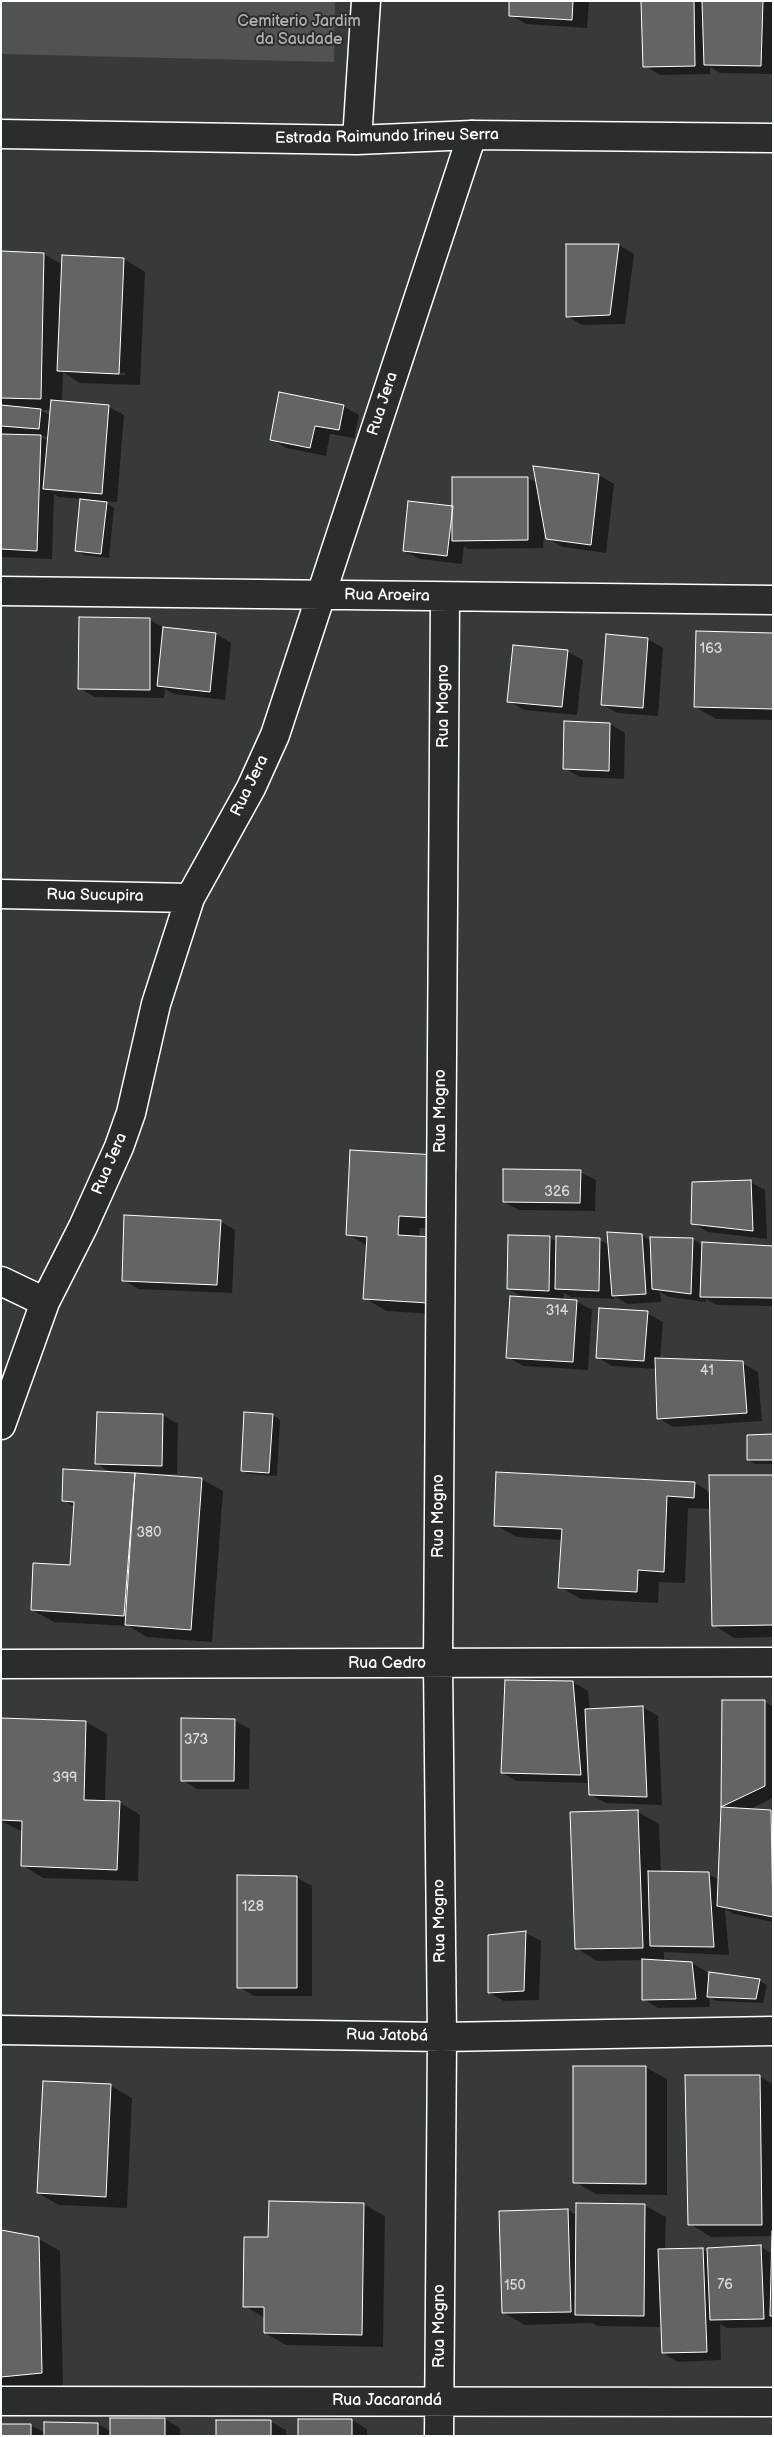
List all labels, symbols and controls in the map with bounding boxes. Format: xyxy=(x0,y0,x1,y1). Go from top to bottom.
park label: Cemiterio Jardim da Saudade xyxy=(237,12,361,50)
street label: Estrada Raimundo Irineu Serra xyxy=(275,125,499,149)
street label: Rua Jera xyxy=(364,370,402,438)
street label: Rua Aroeira xyxy=(344,586,430,606)
house number: 163 xyxy=(700,641,722,657)
street label: Rua Mogno xyxy=(434,664,454,748)
street label: Rua Jera xyxy=(227,752,273,820)
street label: Rua Sucupira xyxy=(46,886,144,906)
street label: Rua Mogno xyxy=(431,1069,451,1153)
street label: Rua Jera xyxy=(88,1130,132,1198)
house number: 326 xyxy=(544,1184,570,1200)
house number: 314 xyxy=(546,1303,568,1319)
house number: 41 xyxy=(700,1363,714,1379)
street label: Rua Mogno xyxy=(429,1474,449,1558)
house number: 380 xyxy=(136,1525,162,1541)
street label: Rua Cedro xyxy=(348,1654,426,1674)
house number: 373 xyxy=(184,1732,208,1748)
house number: 399 xyxy=(53,1770,77,1786)
street label: Rua Mogno xyxy=(430,1879,450,1963)
house number: 128 xyxy=(242,1899,264,1915)
street label: Rua Jatobá xyxy=(346,2026,428,2046)
house number: 76 xyxy=(717,2277,733,2293)
house number: 150 xyxy=(504,2278,526,2294)
street label: Rua Mogno xyxy=(430,2284,450,2368)
street label: Rua Jacarandá xyxy=(332,2391,442,2411)

